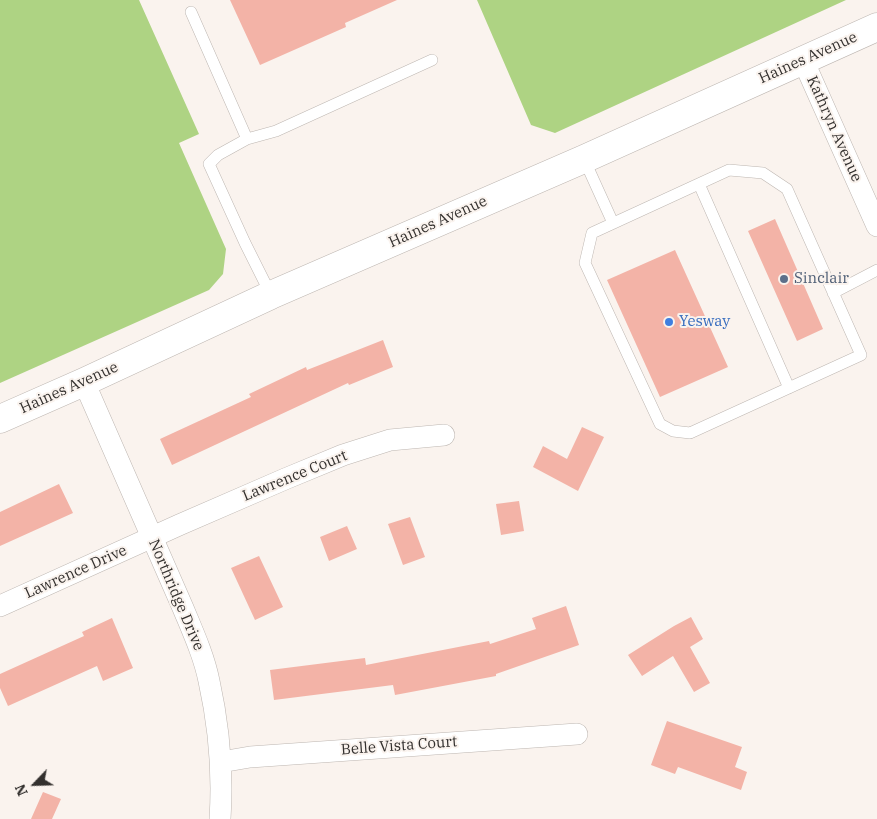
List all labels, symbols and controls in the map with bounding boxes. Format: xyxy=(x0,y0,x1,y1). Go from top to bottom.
street label: Haines Avenue xyxy=(756,28,860,88)
street label: Kathryn Avenue xyxy=(803,73,865,185)
street label: Haines Avenue xyxy=(386,192,490,252)
place label: Sinclair xyxy=(794,270,849,288)
marker: Sinclair xyxy=(778,273,790,285)
place label: Yesway xyxy=(679,313,730,331)
marker: Yesway xyxy=(663,316,675,328)
street label: Haines Avenue xyxy=(17,358,121,418)
street label: Lawrence Court xyxy=(240,447,350,505)
street label: Northridge Drive xyxy=(144,537,208,653)
street label: Lawrence Drive xyxy=(22,541,130,603)
street label: Belle Vista Court xyxy=(340,733,458,759)
north arrow xyxy=(10,759,60,809)
text: N xyxy=(11,781,32,799)

